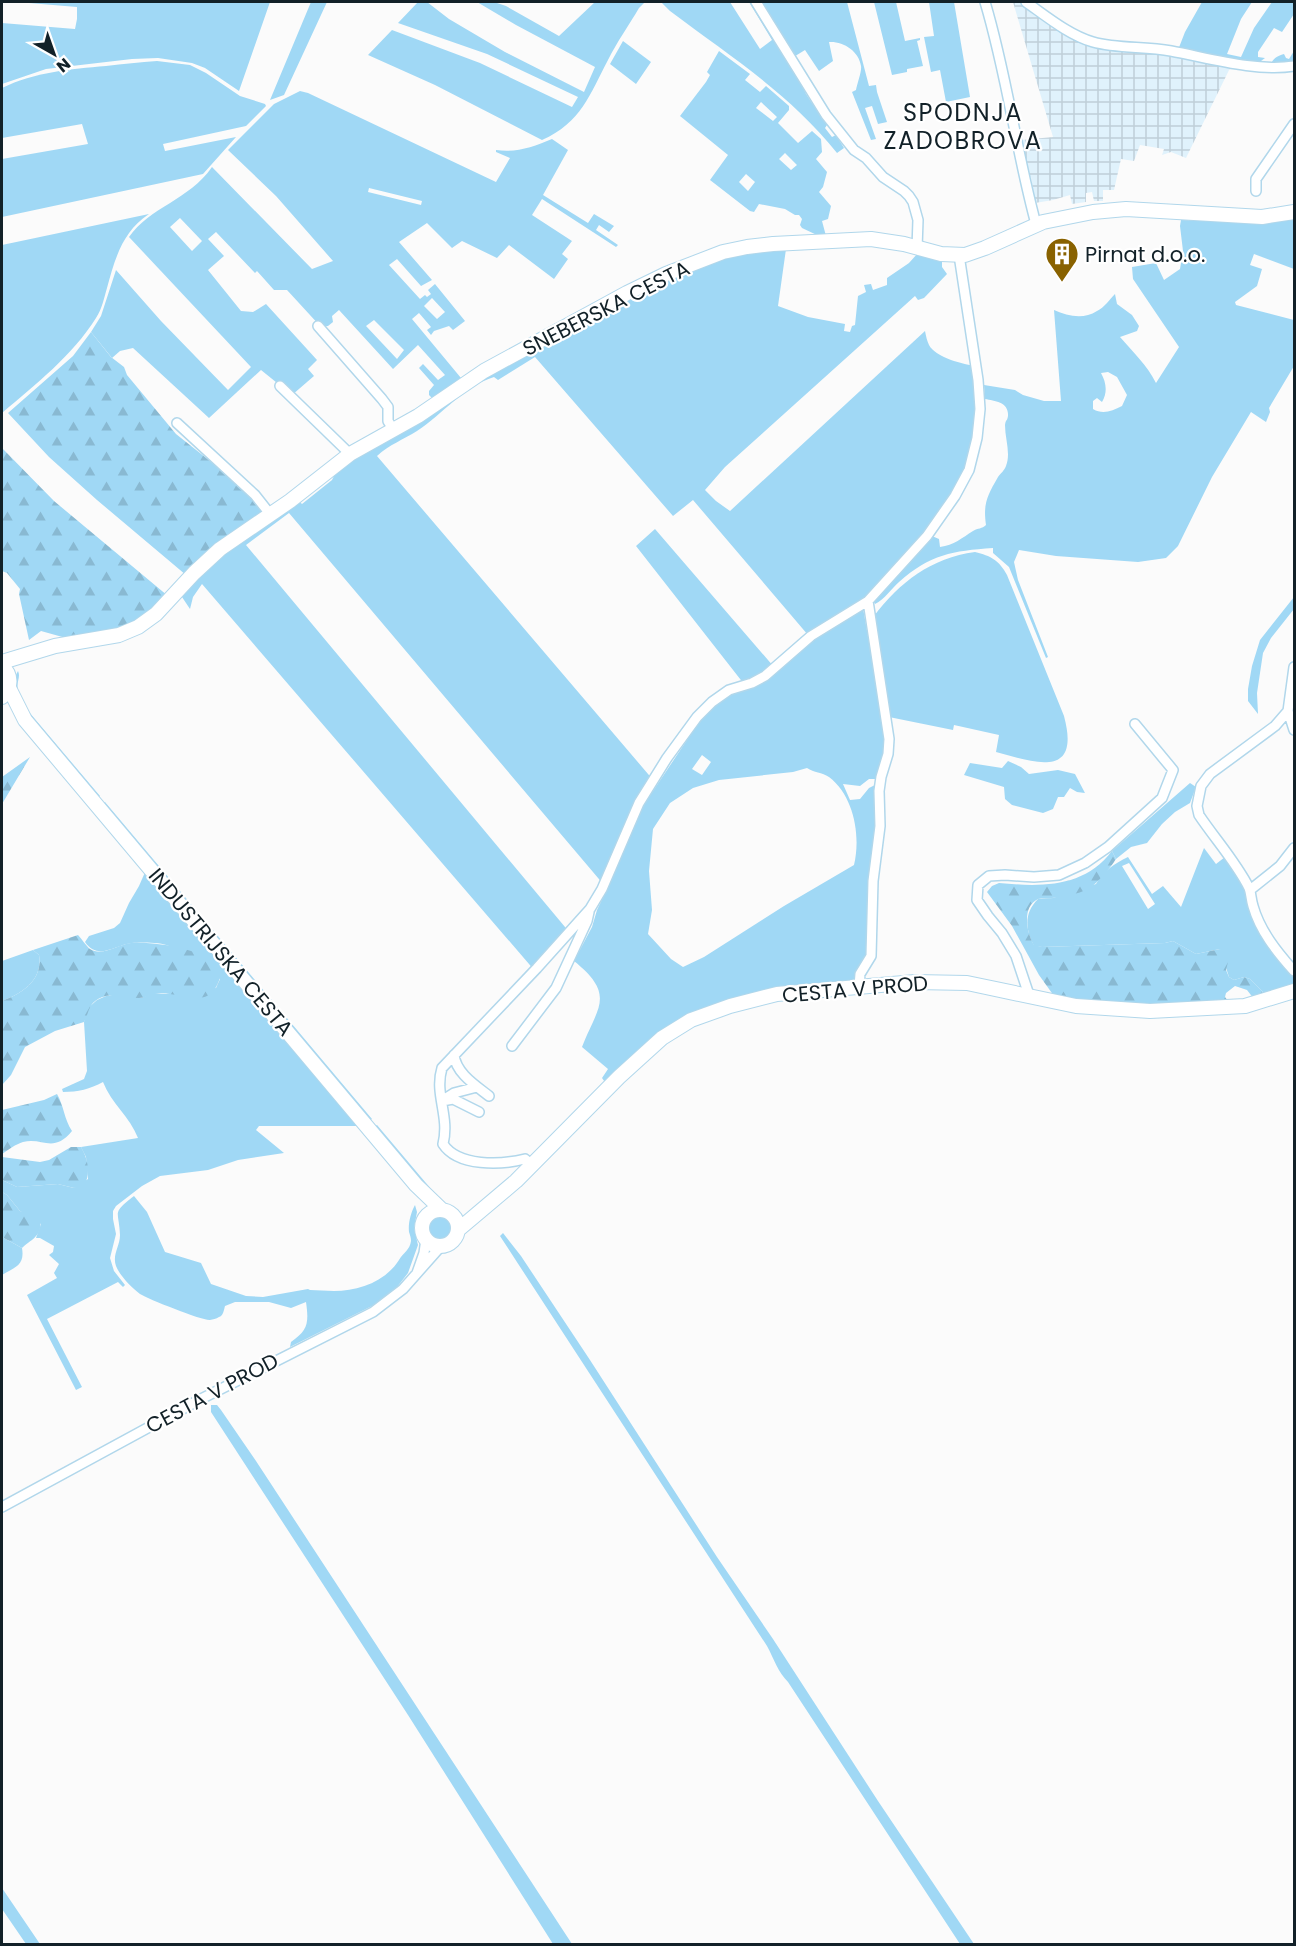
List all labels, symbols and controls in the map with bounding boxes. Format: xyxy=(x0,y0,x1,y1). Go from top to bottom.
north arrow xyxy=(24,24,84,84)
text: N xyxy=(51,52,75,78)
district label: SPODNJA ZADOBROVA xyxy=(883,96,1043,157)
building icon: Pirnat d.o.o. xyxy=(1044,236,1080,283)
place label: Pirnat d.o.o. xyxy=(1085,240,1205,269)
street label: SNEBERSKA CESTA xyxy=(518,253,694,363)
street label: INDUSTRIJSKA CESTA xyxy=(142,862,300,1042)
street label: CESTA V PROD xyxy=(781,968,929,1010)
street label: CESTA V PROD xyxy=(141,1346,283,1440)

